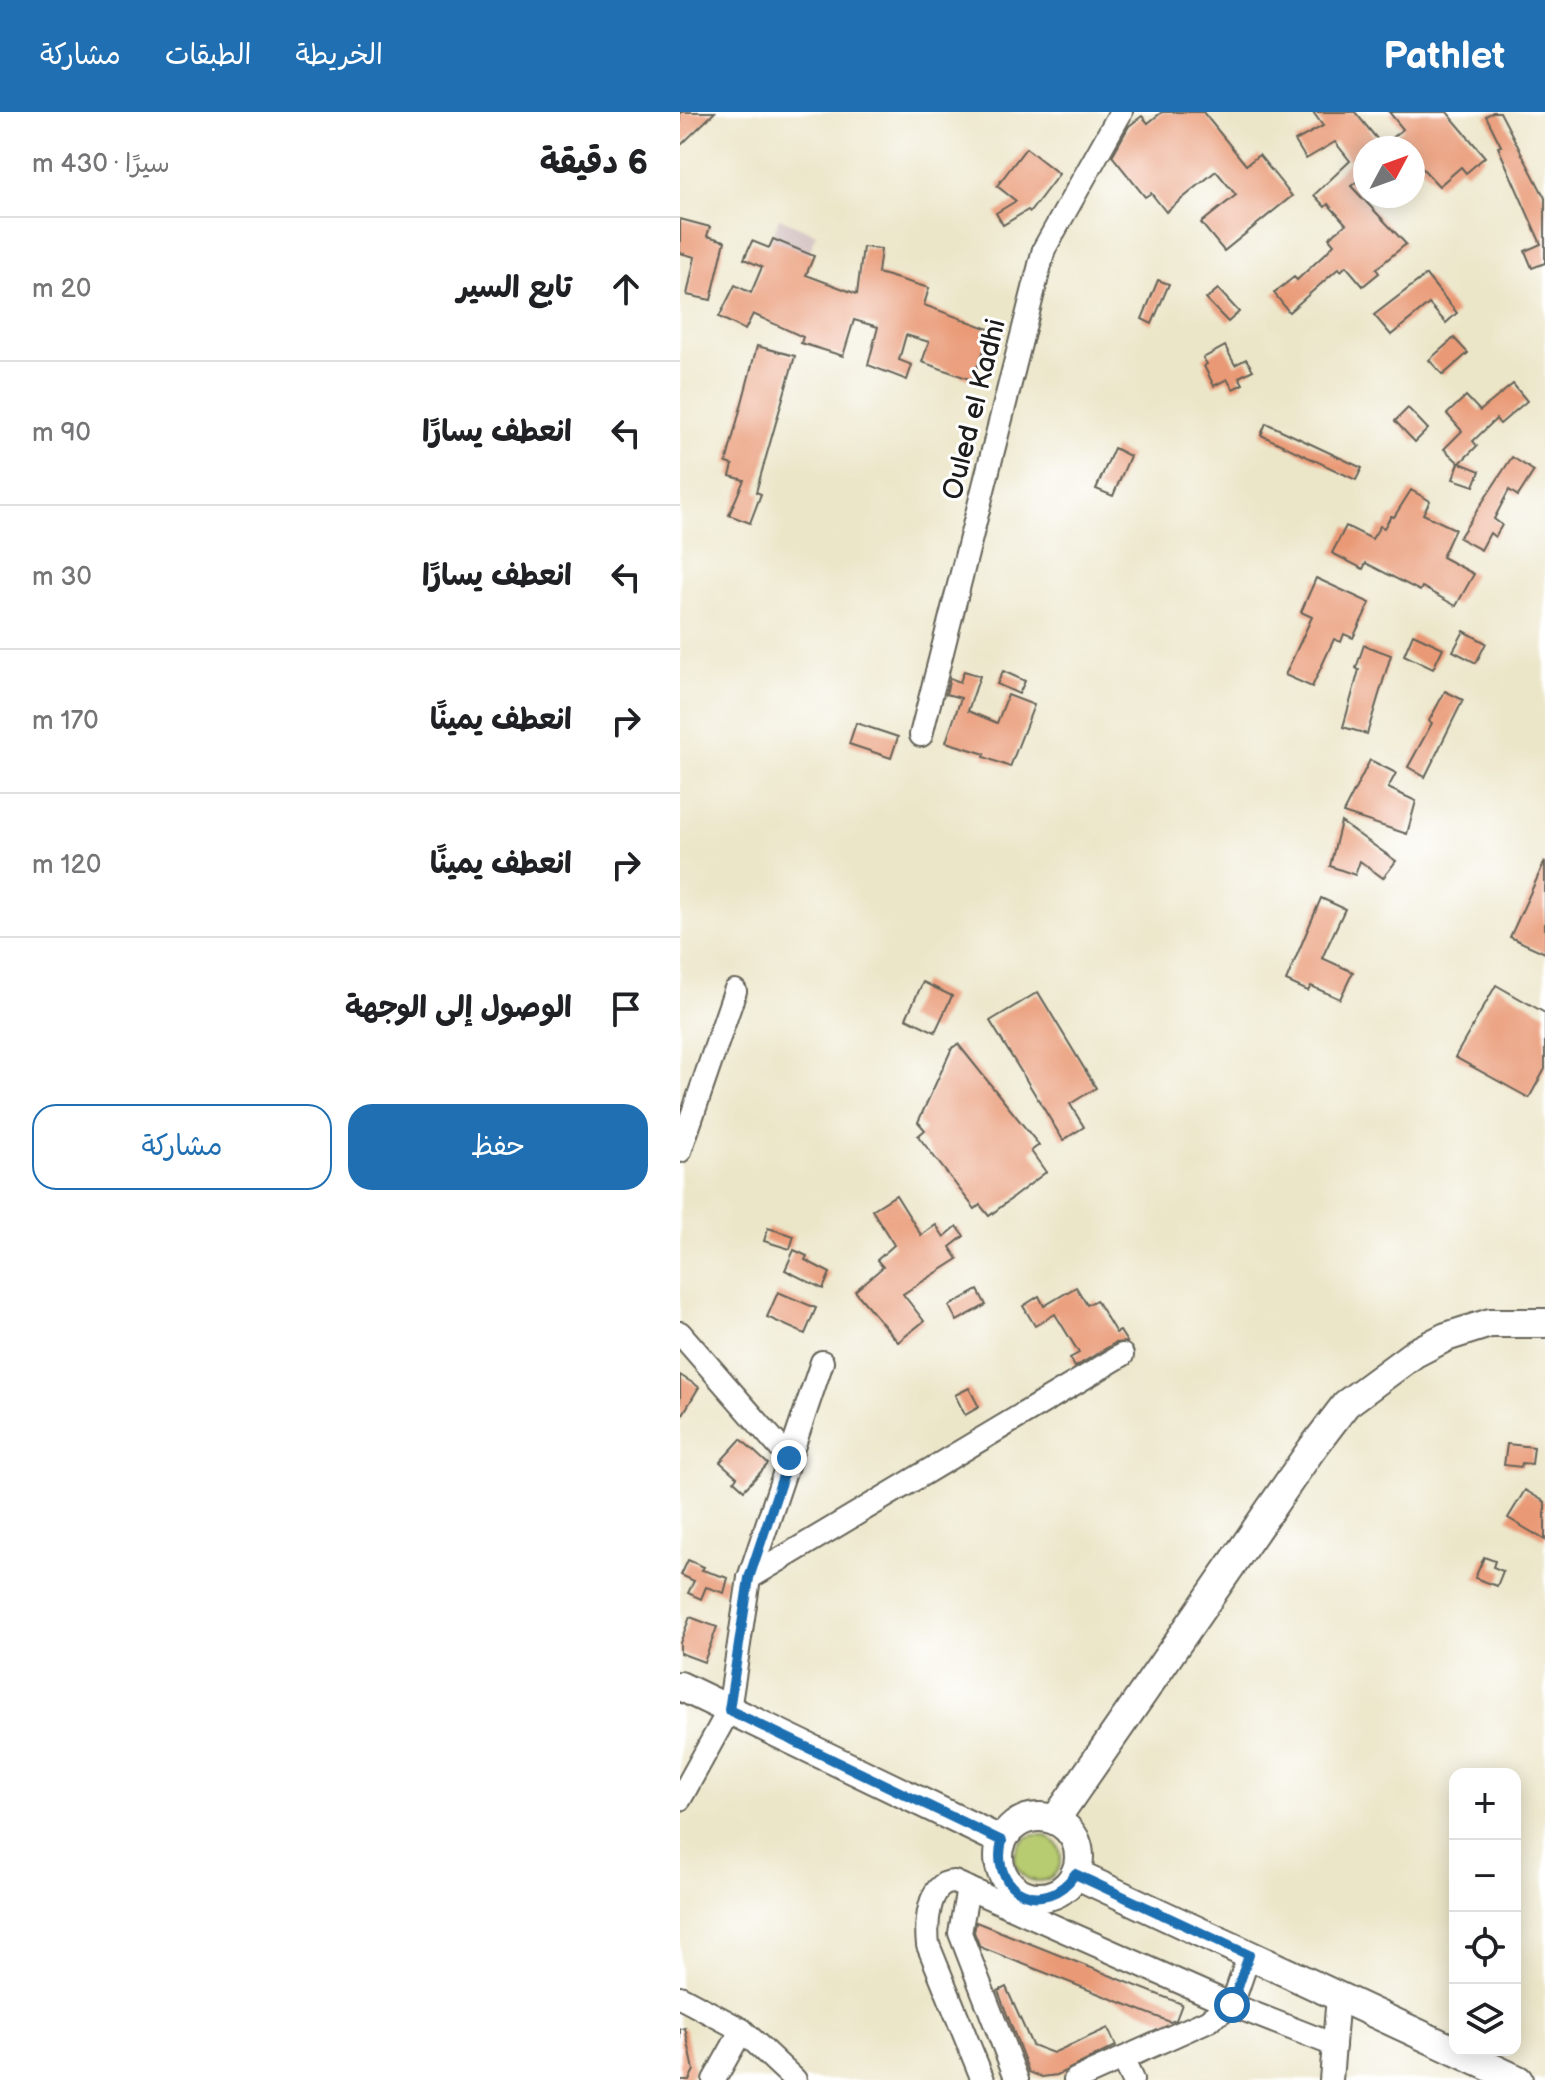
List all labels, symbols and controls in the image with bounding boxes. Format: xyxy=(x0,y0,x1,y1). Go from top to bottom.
text: Pathlet xyxy=(1384,34,1505,79)
text: مشاركة xyxy=(40,39,121,72)
text: الطبقات xyxy=(165,39,251,72)
text: الخريطة xyxy=(295,39,383,72)
north arrow xyxy=(1353,136,1425,208)
text: 6 دقيقة xyxy=(540,142,648,183)
text: سيرًا · 430 m xyxy=(32,149,170,180)
icon: ahead xyxy=(604,267,648,311)
text: تابع السير xyxy=(457,270,572,306)
text: 20 m xyxy=(32,274,91,305)
street label: Ouled el Kadhi xyxy=(936,315,1013,503)
icon: left xyxy=(604,411,648,455)
text: انعطف يسارًا xyxy=(422,414,572,450)
text: 90 m xyxy=(32,418,91,449)
icon: left xyxy=(604,555,648,599)
text: انعطف يسارًا xyxy=(422,558,572,594)
text: 30 m xyxy=(32,562,92,593)
icon: right xyxy=(604,699,648,743)
text: انعطف يمينًا xyxy=(430,702,572,738)
text: 170 m xyxy=(32,706,99,737)
icon: right xyxy=(604,843,648,887)
text: انعطف يمينًا xyxy=(430,846,572,882)
text: 120 m xyxy=(32,850,101,881)
icon: arrive xyxy=(604,987,648,1031)
text: الوصول إلى الوجهة xyxy=(345,990,572,1026)
button: مشاركة xyxy=(32,1104,332,1190)
button: حفظ xyxy=(348,1104,648,1190)
route end xyxy=(771,1440,807,1476)
map controls xyxy=(1449,1768,1521,2056)
button: + xyxy=(1449,1768,1521,1840)
button: − xyxy=(1449,1840,1521,1912)
button: locate xyxy=(1449,1912,1521,1984)
button: layers xyxy=(1449,1984,1521,2056)
route start xyxy=(1214,1987,1250,2023)

